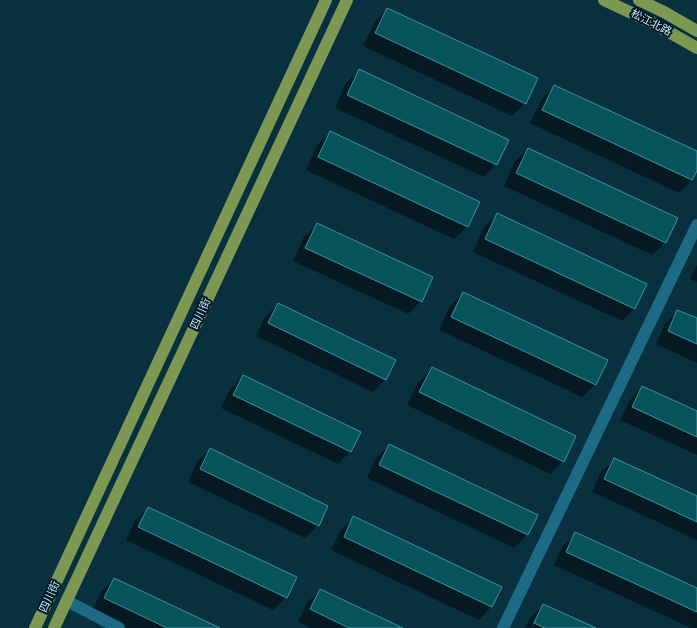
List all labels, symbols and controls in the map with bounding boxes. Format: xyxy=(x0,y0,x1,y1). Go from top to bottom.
street label: 松江北路 xyxy=(628,7,674,39)
street label: 四川街 xyxy=(188,296,214,332)
street label: 四川街 xyxy=(37,579,63,615)

